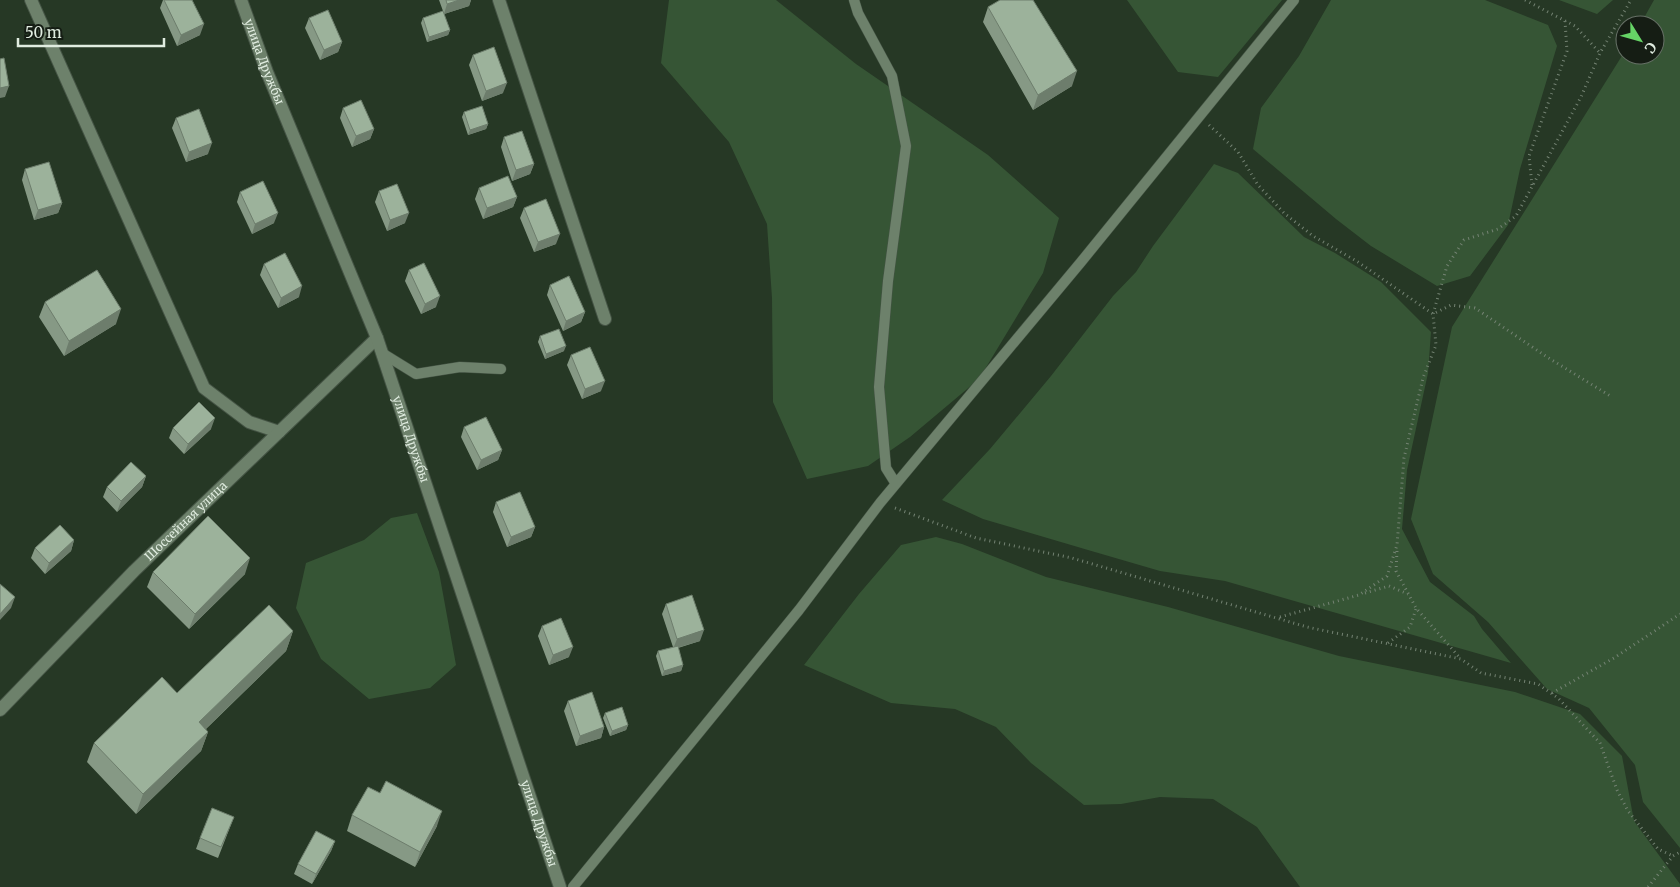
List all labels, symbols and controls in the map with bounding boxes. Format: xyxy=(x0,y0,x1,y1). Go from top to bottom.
scale bar xyxy=(18,15,164,47)
north arrow xyxy=(1615,15,1665,65)
street label: улица Дружбы xyxy=(241,17,288,107)
text: 50 m xyxy=(25,23,62,42)
text: С xyxy=(1640,39,1660,57)
street label: улица Дружбы xyxy=(390,394,433,484)
street label: Шоссейная улица xyxy=(141,478,230,564)
street label: улица Дружбы xyxy=(518,778,561,869)

